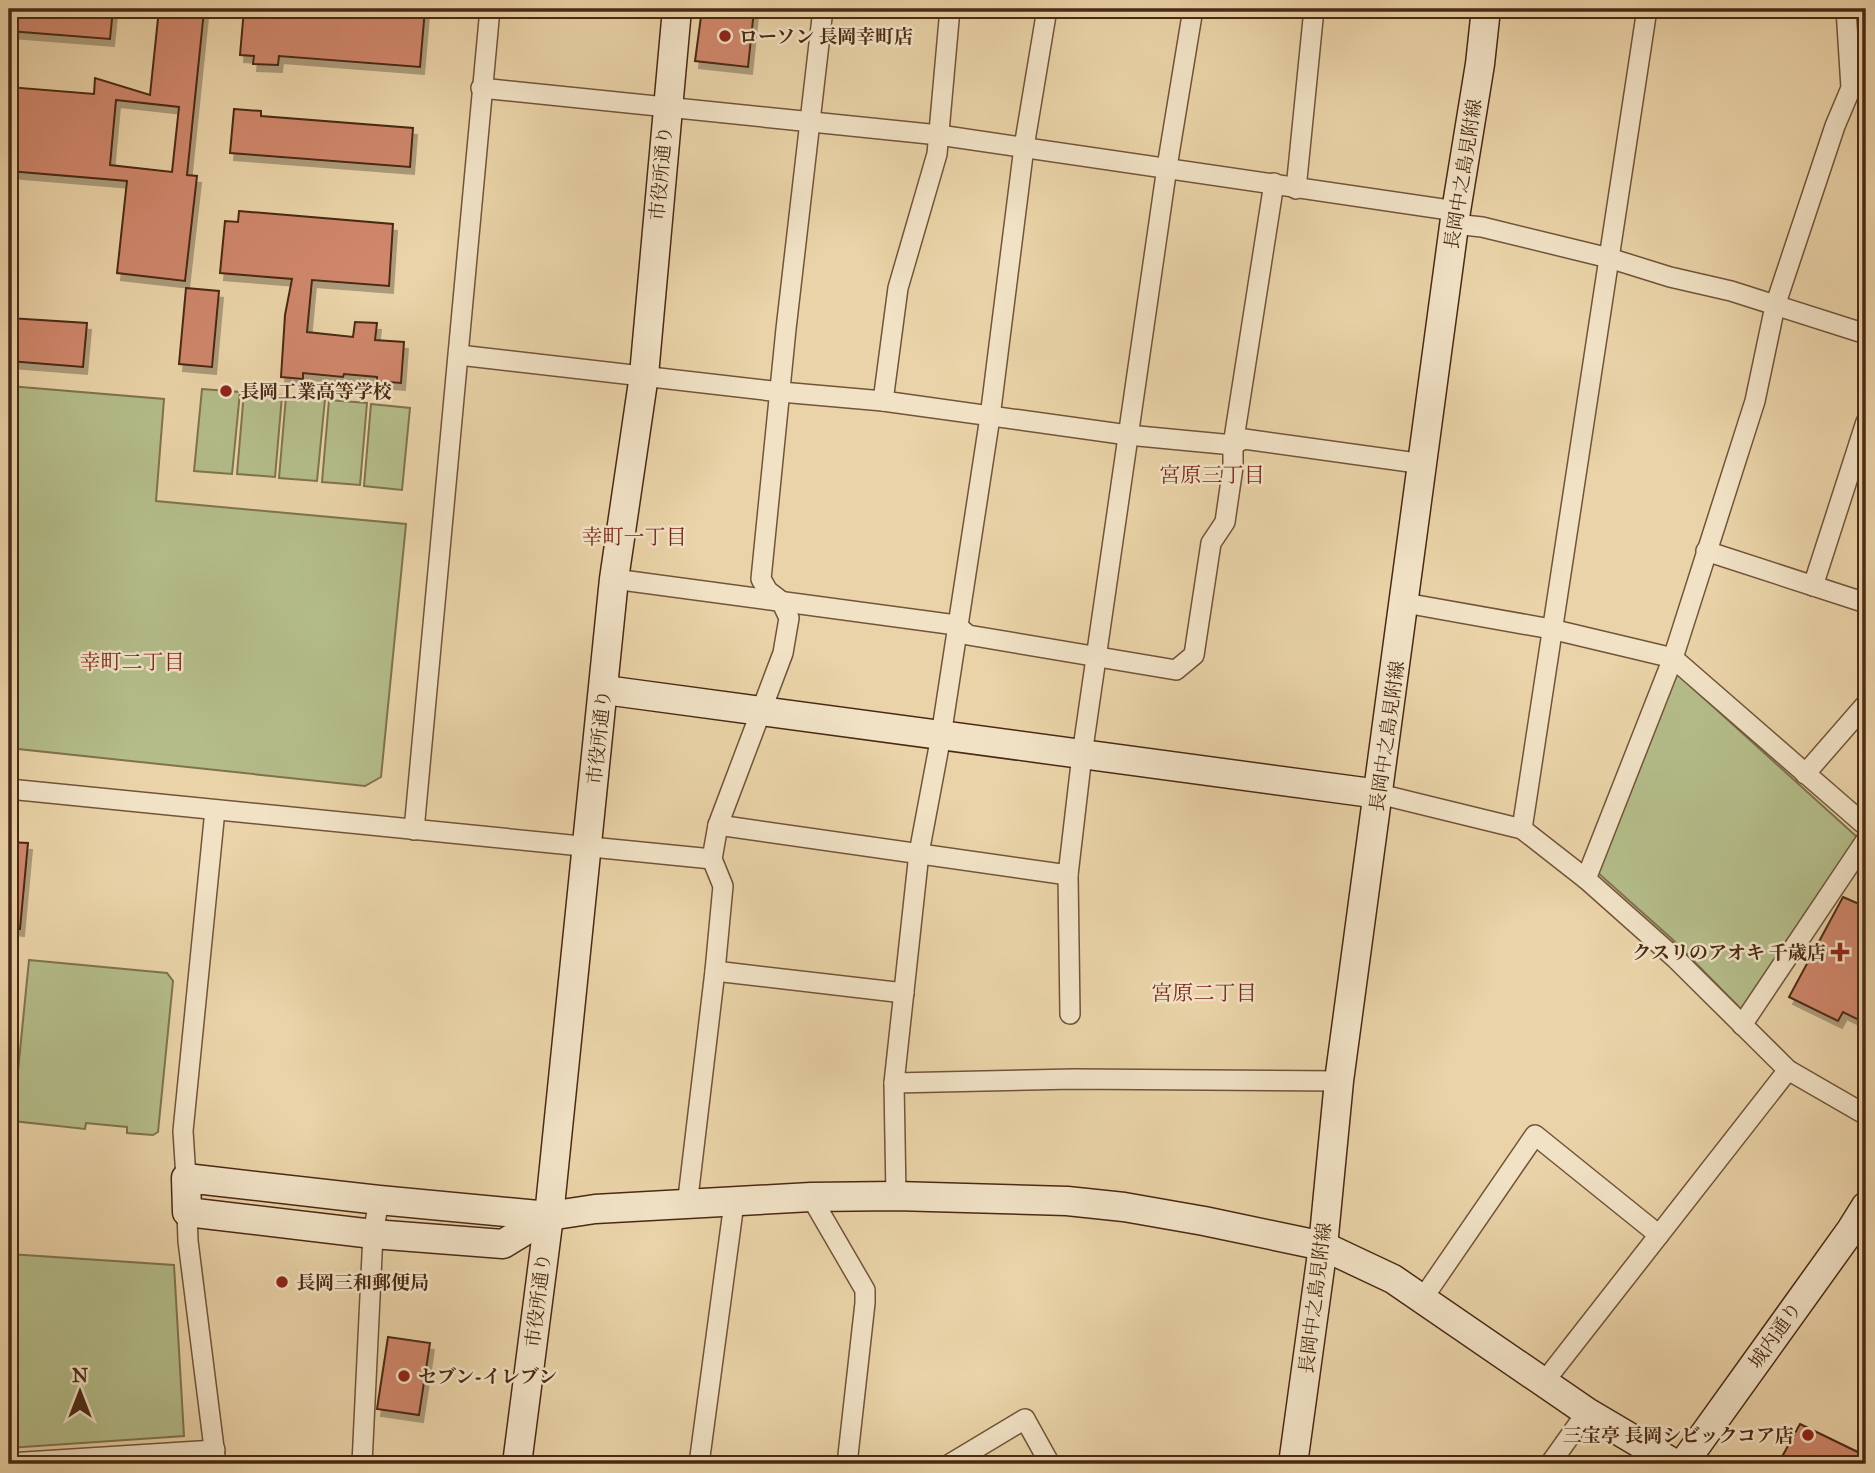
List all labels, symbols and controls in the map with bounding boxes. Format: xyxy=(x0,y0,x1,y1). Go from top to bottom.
place label: ローソン 長岡幸町店 xyxy=(739,25,913,48)
marker: ローソン 長岡幸町店 xyxy=(717,28,733,44)
street label: 長岡中之島見附線 xyxy=(1440,97,1486,251)
street label: 市役所通り xyxy=(645,125,677,221)
place label: 長岡工業高等学校 xyxy=(240,380,392,403)
marker: 長岡工業高等学校 xyxy=(218,383,234,399)
district label: 宮原三丁目 xyxy=(1160,462,1265,488)
district label: 幸町一丁目 xyxy=(582,524,687,550)
district label: 幸町二丁目 xyxy=(80,649,185,675)
street label: 長岡中之島見附線 xyxy=(1365,659,1409,813)
street label: 市役所通り xyxy=(583,689,615,785)
place label: クスリのアオキ 千歳店 xyxy=(1632,941,1826,964)
marker: クスリのアオキ 千歳店 xyxy=(1832,944,1848,960)
district label: 宮原二丁目 xyxy=(1152,980,1257,1006)
street label: 長岡中之島見附線 xyxy=(1294,1221,1336,1375)
street label: 市役所通り xyxy=(521,1251,555,1349)
place label: 長岡三和郵便局 xyxy=(296,1271,429,1294)
marker: 長岡三和郵便局 xyxy=(274,1274,290,1290)
street label: 城内通り xyxy=(1744,1297,1806,1373)
north arrow xyxy=(46,1358,116,1428)
text: N xyxy=(72,1364,88,1387)
place label: セブン-イレブン xyxy=(418,1365,557,1388)
marker: セブン-イレブン xyxy=(396,1368,412,1384)
place label: 三宝亭 長岡シビックコア店 xyxy=(1563,1424,1794,1447)
marker: 三宝亭 長岡シビックコア店 xyxy=(1800,1427,1816,1443)

